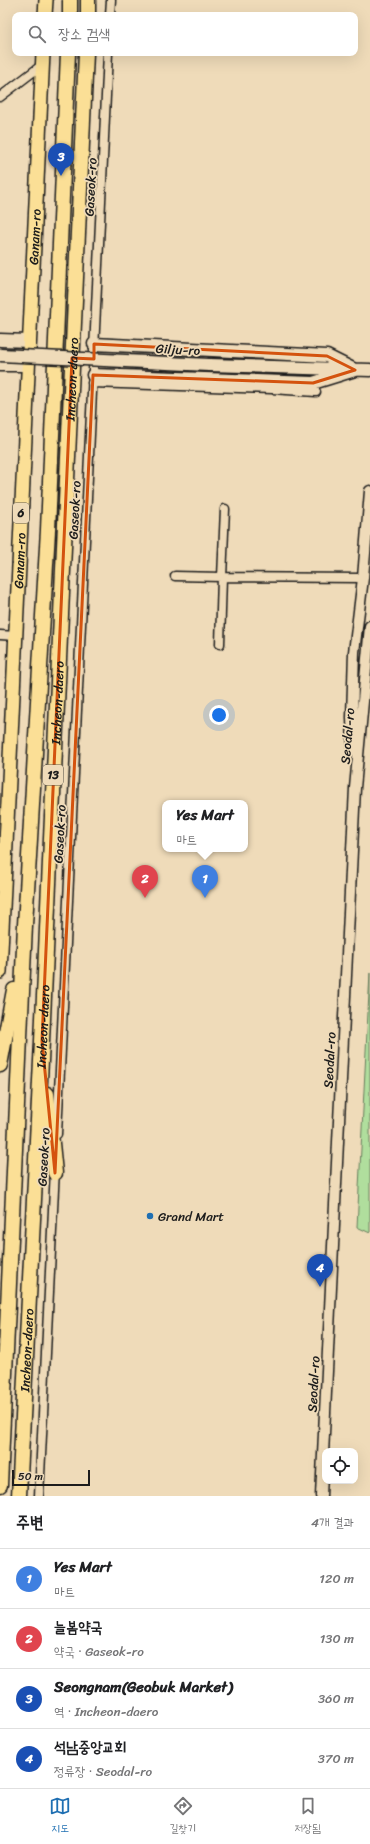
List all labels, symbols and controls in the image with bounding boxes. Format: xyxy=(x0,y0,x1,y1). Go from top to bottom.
search box xyxy=(12,12,358,56)
text: 장소 검색 xyxy=(58,21,110,47)
icon: search xyxy=(26,23,48,45)
pin: 3 xyxy=(48,143,74,176)
street label: Gaseok-ro xyxy=(77,157,104,217)
street label: Ganam-ro xyxy=(22,208,48,265)
street label: Incheon-daero xyxy=(59,336,85,423)
street label: Gilju-ro xyxy=(155,337,201,362)
street label: Gaseok-ro xyxy=(61,480,88,540)
road number: 6 xyxy=(13,503,29,523)
street label: Ganam-ro xyxy=(7,531,33,589)
street label: Incheon-daero xyxy=(44,660,71,746)
your location xyxy=(209,705,229,725)
street label: Seodal-ro xyxy=(334,707,361,765)
road number: 13 xyxy=(43,765,63,785)
popup xyxy=(162,800,248,852)
text: Yes Mart xyxy=(176,802,234,828)
street label: Gaseok-ro xyxy=(46,804,73,864)
text: 마트 xyxy=(176,828,197,851)
pin: 2 xyxy=(132,865,158,898)
pin: 1 xyxy=(192,865,218,898)
street label: Incheon-daero xyxy=(30,984,57,1070)
street label: Seodal-ro xyxy=(317,1031,342,1089)
street label: Gaseok-ro xyxy=(30,1127,57,1187)
place label: Grand Mart xyxy=(158,1205,224,1228)
marker: Grand Mart xyxy=(145,1211,155,1221)
pin: 4 xyxy=(307,1254,333,1287)
street label: Incheon-daero xyxy=(13,1307,40,1394)
street label: Seodal-ro xyxy=(301,1355,326,1413)
map controls xyxy=(322,1448,358,1484)
button: locate xyxy=(322,1448,358,1484)
text: 50 m xyxy=(18,1467,43,1486)
scale bar xyxy=(12,1468,90,1487)
text: 주변 xyxy=(16,1507,43,1537)
text: 4개 결과 xyxy=(311,1511,354,1534)
text: Yes Mart xyxy=(54,1554,112,1580)
text: 1 xyxy=(26,1567,32,1590)
text: 120 m xyxy=(319,1567,354,1590)
text: 마트 xyxy=(54,1580,75,1603)
text: 늘봄약국 xyxy=(54,1614,102,1640)
text: 2 xyxy=(25,1627,33,1650)
text: 130 m xyxy=(320,1627,354,1650)
text: 약국 · Gaseok-ro xyxy=(54,1640,144,1663)
text: Seongnam(Geobuk Market) xyxy=(54,1674,232,1700)
text: 3 xyxy=(25,1687,33,1710)
text: 360 m xyxy=(318,1687,354,1710)
text: 역 · Incheon-daero xyxy=(54,1700,158,1723)
text: 석남중앙교회 xyxy=(54,1734,126,1760)
text: 4 xyxy=(25,1747,33,1770)
text: 370 m xyxy=(318,1747,354,1770)
text: 정류장 · Seodal-ro xyxy=(54,1760,152,1783)
tab: 지도 xyxy=(49,1795,71,1838)
tab: 길찾기 xyxy=(169,1795,196,1838)
tab: 저장됨 xyxy=(294,1795,321,1838)

